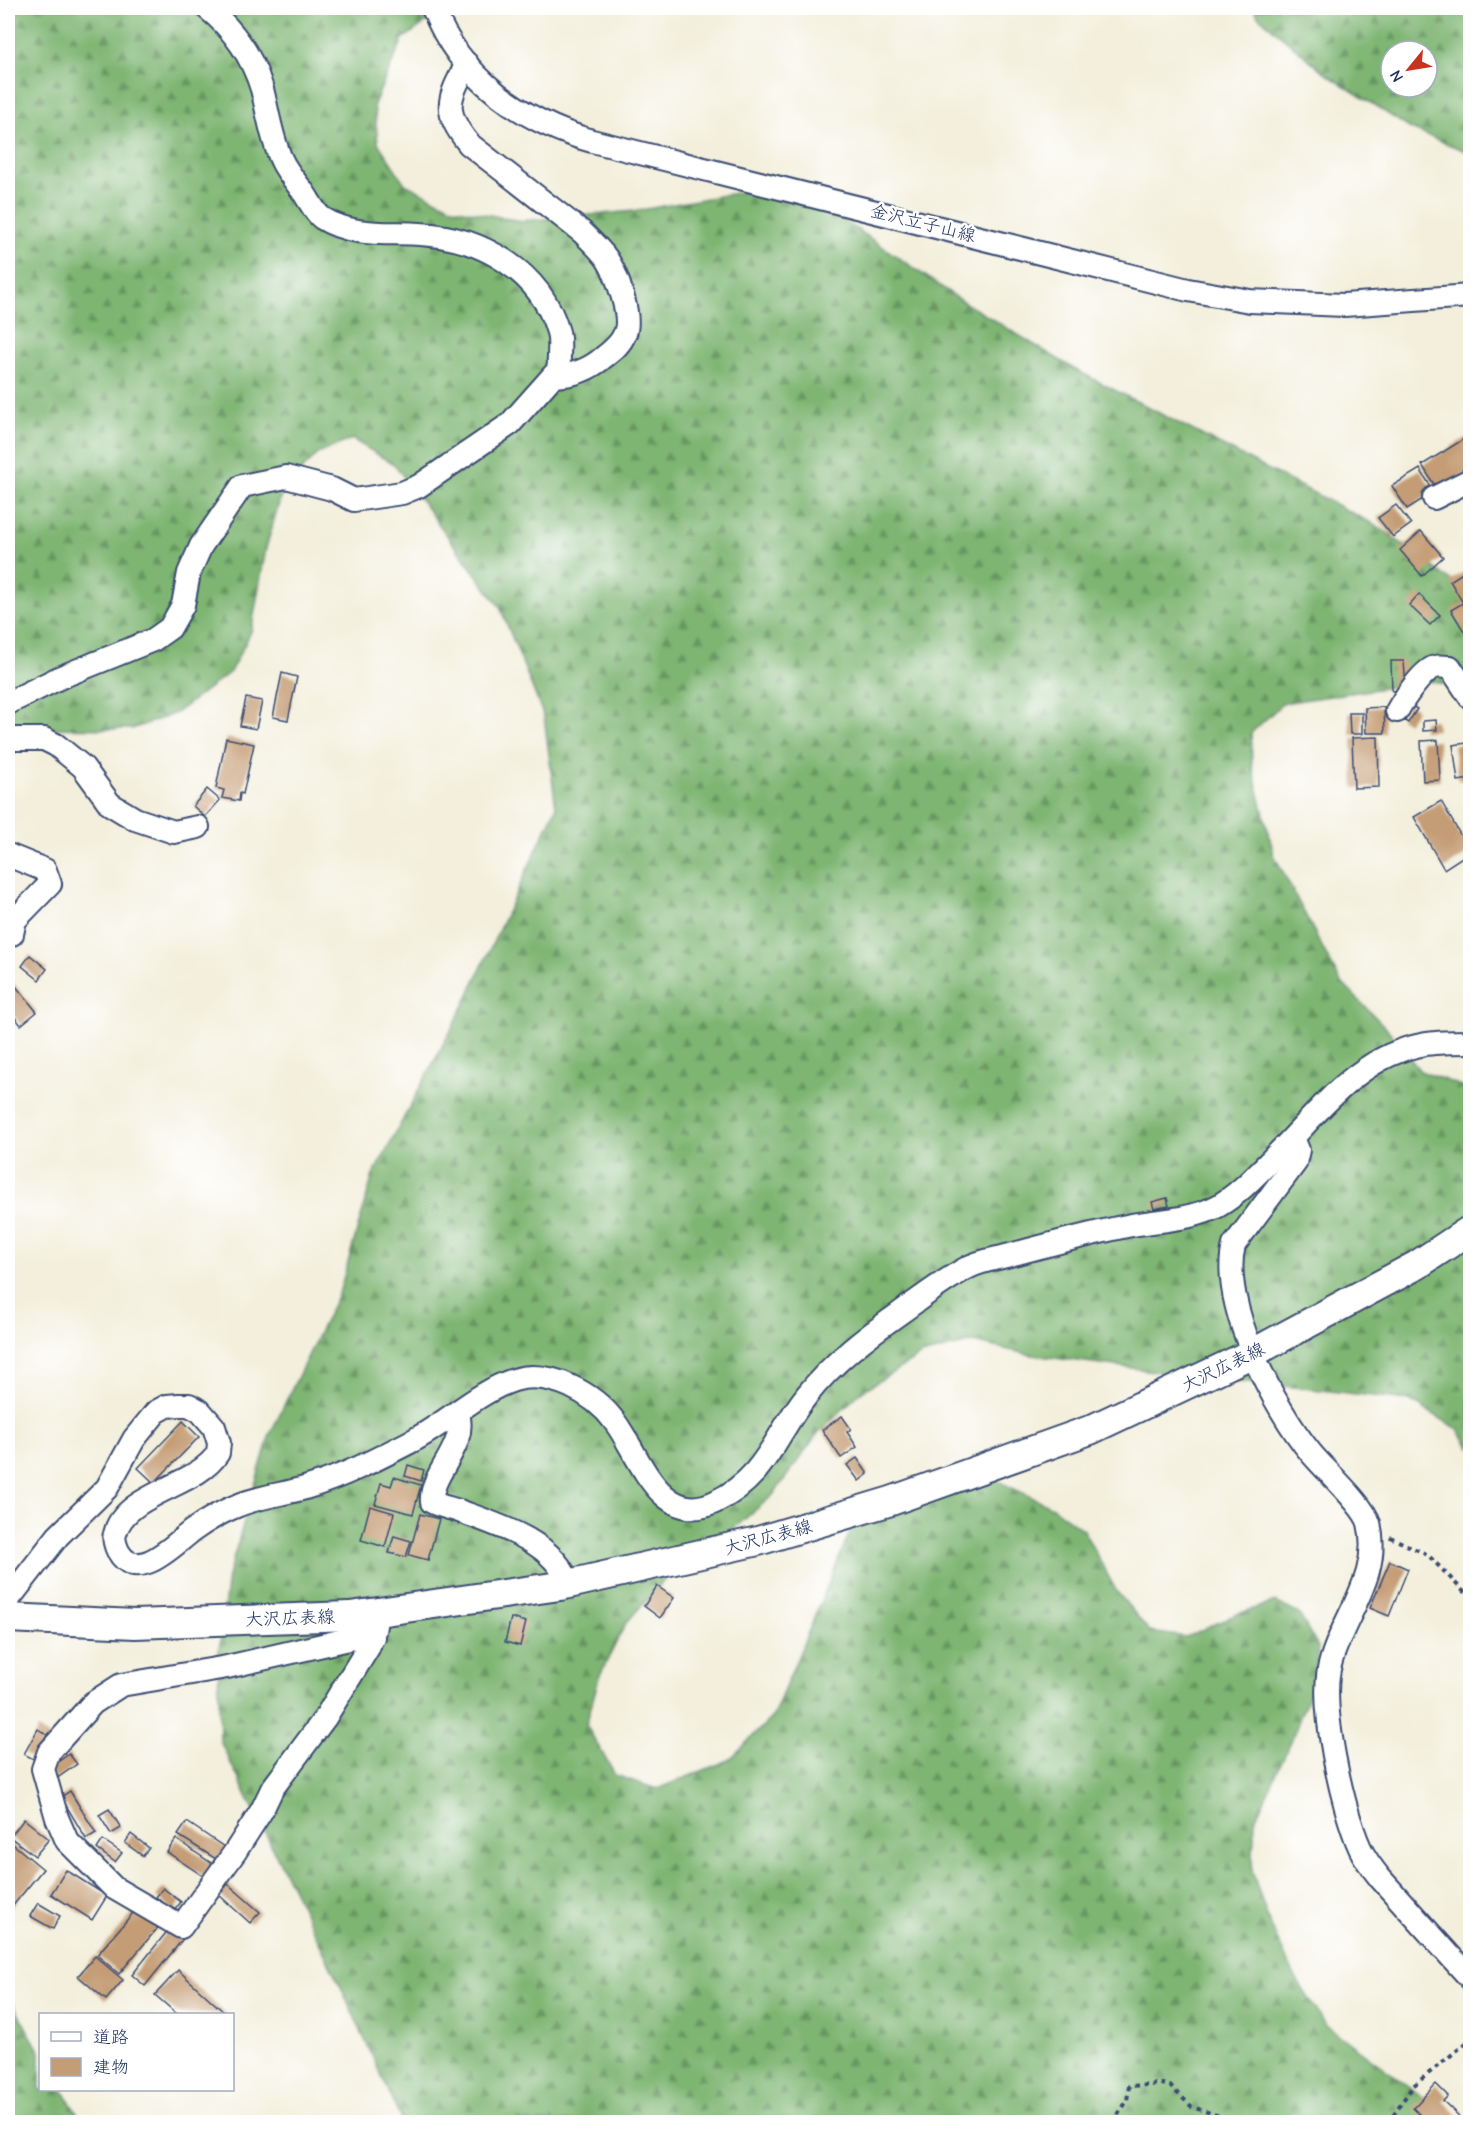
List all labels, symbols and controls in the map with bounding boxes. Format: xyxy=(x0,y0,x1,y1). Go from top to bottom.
north arrow xyxy=(1379,39,1439,99)
text: N xyxy=(1386,67,1407,85)
street label: 金沢立子山線 xyxy=(868,200,978,247)
street label: 大沢広表線 xyxy=(1178,1338,1268,1397)
street label: 大沢広表線 xyxy=(722,1516,814,1559)
street label: 大沢広表線 xyxy=(245,1606,335,1631)
legend xyxy=(39,2013,234,2091)
text: 道路 xyxy=(93,2027,129,2048)
text: 建物 xyxy=(93,2057,129,2078)

